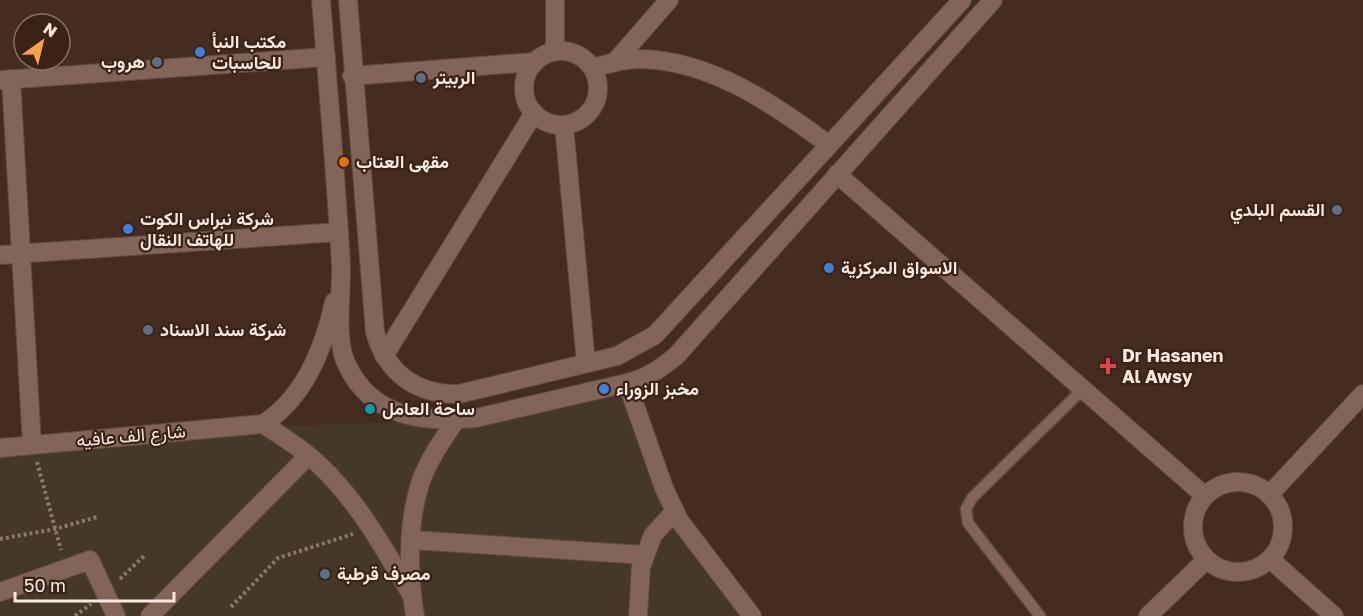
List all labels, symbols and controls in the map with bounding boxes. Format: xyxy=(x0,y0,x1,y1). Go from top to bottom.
north arrow xyxy=(12,12,72,72)
text: N xyxy=(40,18,61,41)
place label: مكتب النبأ للحاسبات xyxy=(212,30,286,74)
marker: مكتب النبأ للحاسبات xyxy=(193,45,207,59)
place label: هروب xyxy=(101,50,145,73)
marker: هروب xyxy=(150,55,164,69)
place label: الربيتر xyxy=(432,66,475,89)
marker: الربيتر xyxy=(414,71,428,85)
place label: مقهى العتاب xyxy=(356,150,449,173)
marker: مقهى العتاب xyxy=(337,155,351,169)
place label: القسم البلدي xyxy=(1230,198,1325,225)
marker: القسم البلدي xyxy=(1330,203,1344,217)
place label: شركة نبراس الكوت للهاتف النقال xyxy=(140,207,274,251)
marker: شركة نبراس الكوت للهاتف النقال xyxy=(121,222,135,236)
place label: الاسواق المركزية xyxy=(841,256,957,279)
marker: الاسواق المركزية xyxy=(822,261,836,275)
place label: شركة سند الاسناد xyxy=(160,318,286,341)
marker: شركة سند الاسناد xyxy=(141,323,155,337)
place label: Dr Hasanen Al Awsy xyxy=(1122,344,1224,387)
marker: Dr Hasanen Al Awsy xyxy=(1099,357,1117,375)
place label: مخبز الزوراء xyxy=(616,377,699,400)
marker: مخبز الزوراء xyxy=(597,382,611,396)
place label: ساحة العامل xyxy=(382,397,475,420)
marker: ساحة العامل xyxy=(363,402,377,416)
street label: شارع الف عافيه xyxy=(75,419,187,453)
place label: مصرف قرطبة xyxy=(337,562,431,585)
scale bar xyxy=(15,565,174,603)
marker: مصرف قرطبة xyxy=(318,567,332,581)
text: 50 m xyxy=(24,574,66,596)

